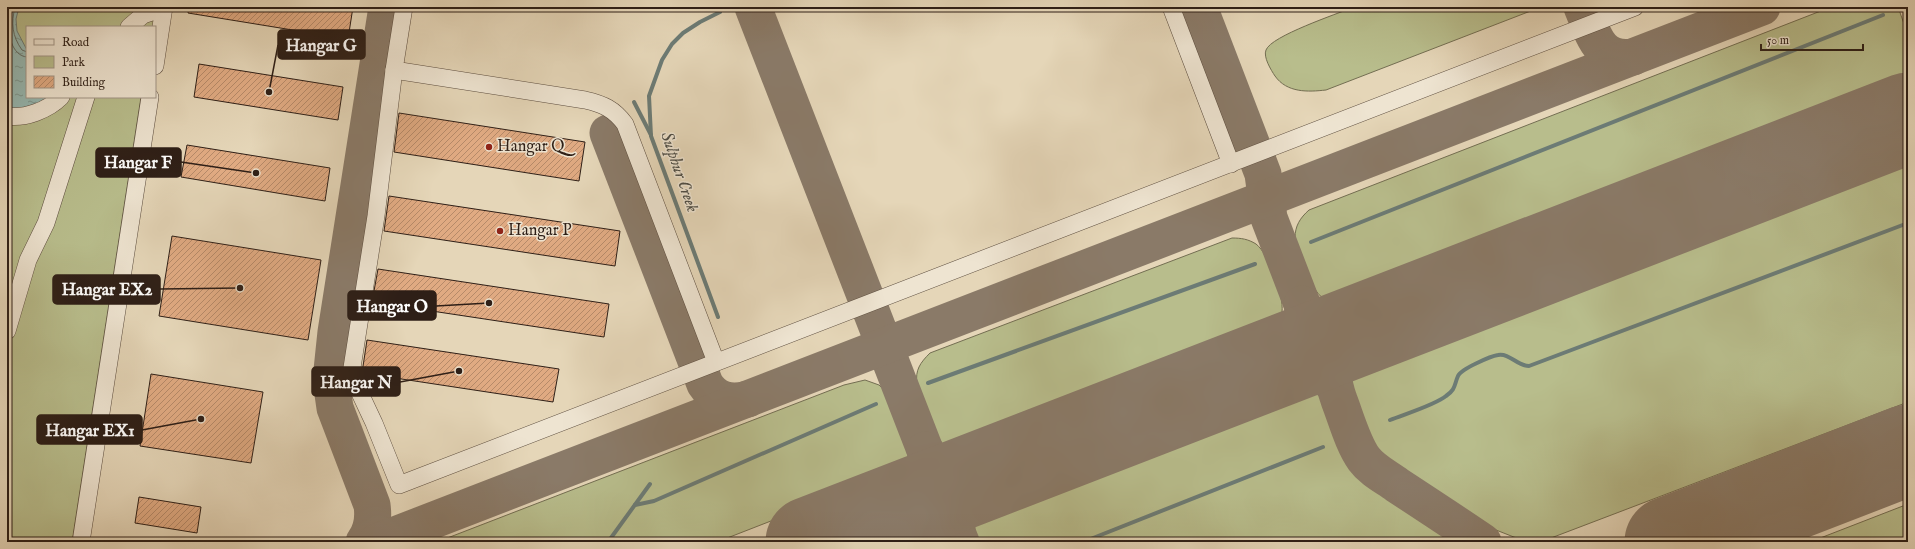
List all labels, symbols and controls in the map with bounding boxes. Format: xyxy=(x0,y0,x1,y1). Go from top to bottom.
legend xyxy=(26,26,156,98)
scale bar xyxy=(1761,26,1863,52)
callout: Hangar G xyxy=(278,30,365,59)
text: 50 m xyxy=(1767,33,1789,48)
text: Road xyxy=(62,35,90,50)
text: Hangar G xyxy=(285,36,357,57)
text: Park xyxy=(62,55,85,70)
text: Building xyxy=(62,75,106,90)
water label: Sulphur Creek xyxy=(655,129,703,215)
place label: Hangar Q xyxy=(497,137,576,157)
marker: Hangar Q xyxy=(484,142,494,152)
callout: Hangar F xyxy=(96,148,181,177)
text: Hangar F xyxy=(104,153,172,174)
place label: Hangar P xyxy=(508,221,571,241)
marker: Hangar P xyxy=(495,226,505,236)
callout: Hangar EX2 xyxy=(53,275,160,304)
text: Hangar EX2 xyxy=(61,280,153,301)
callout: Hangar O xyxy=(348,291,436,320)
text: Hangar O xyxy=(356,297,428,318)
callout: Hangar N xyxy=(312,367,400,396)
text: Hangar N xyxy=(320,373,392,394)
callout: Hangar EX1 xyxy=(37,415,142,444)
text: Hangar EX1 xyxy=(45,421,135,442)

